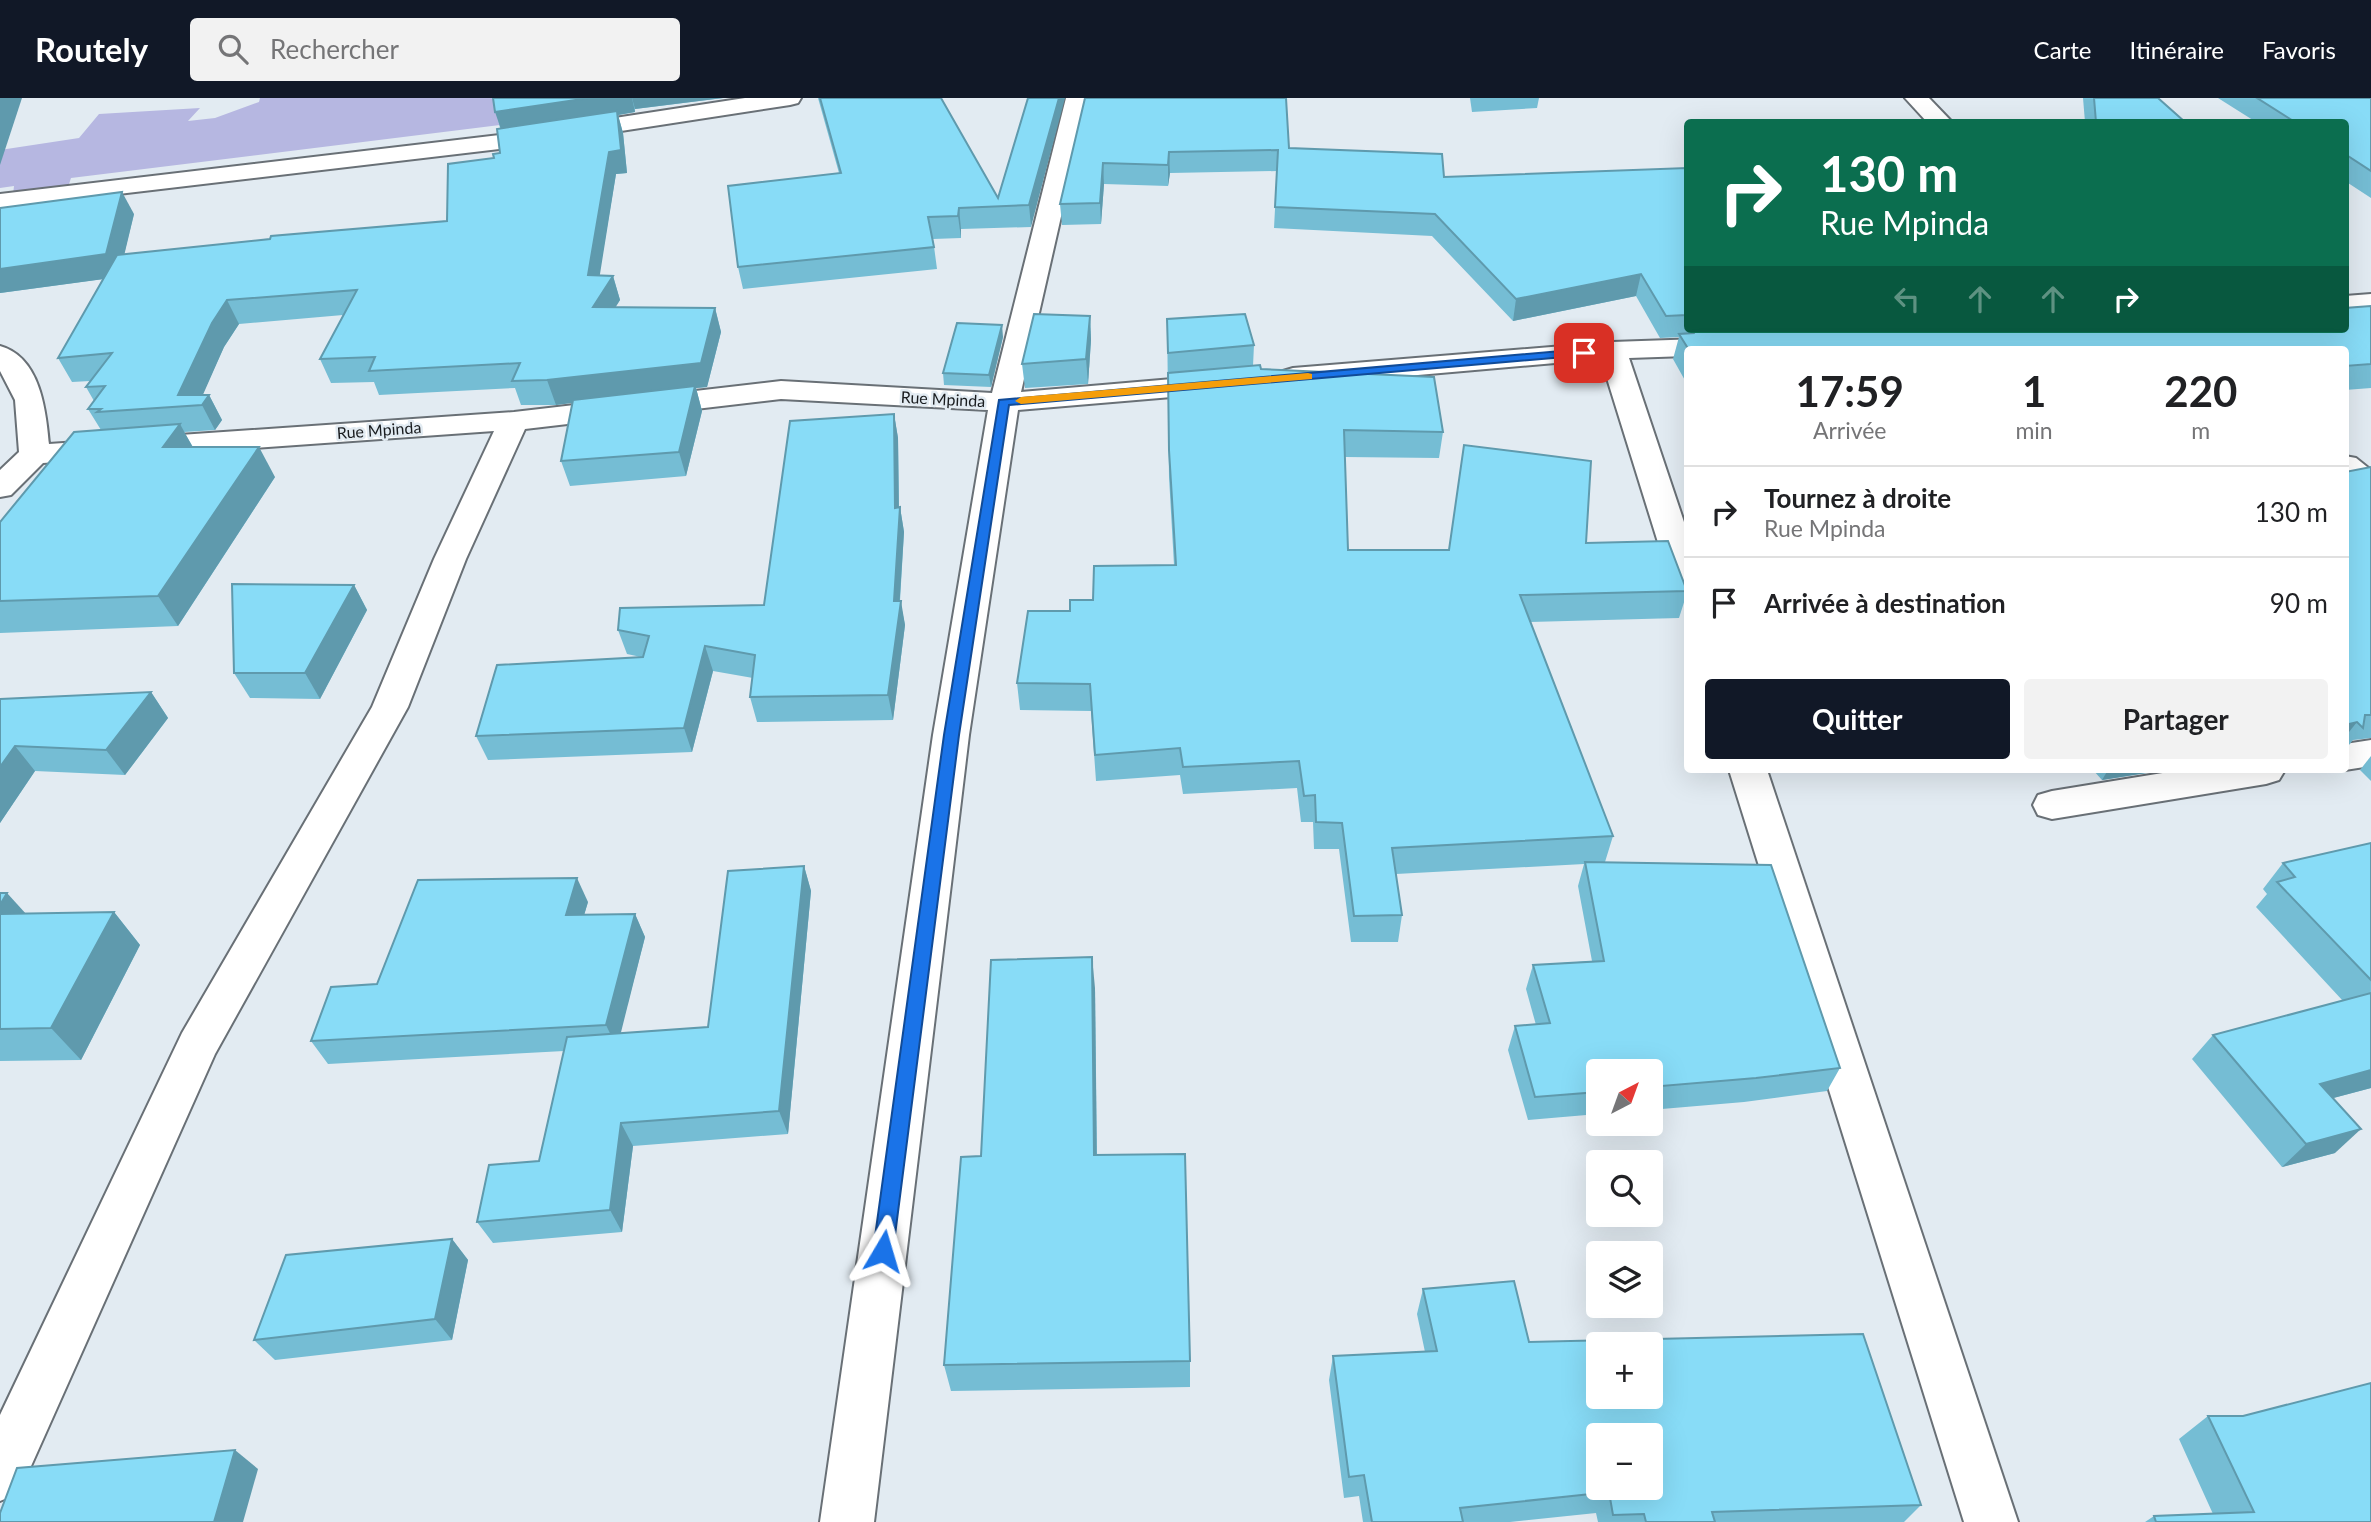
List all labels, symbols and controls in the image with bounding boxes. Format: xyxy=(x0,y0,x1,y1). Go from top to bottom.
search box xyxy=(190,18,680,81)
text: Routely xyxy=(35,29,148,69)
icon: search xyxy=(214,30,252,68)
text: Rechercher xyxy=(270,33,399,65)
text: Carte xyxy=(2034,35,2092,64)
text: Itinéraire xyxy=(2130,35,2224,64)
text: Favoris xyxy=(2262,35,2336,64)
text: 130 m xyxy=(1820,144,1958,202)
icon: right xyxy=(1705,147,1796,238)
text: Rue Mpinda xyxy=(1820,203,1989,242)
icon: left xyxy=(1888,280,1926,318)
icon: ahead xyxy=(1961,280,1999,318)
icon: ahead xyxy=(2034,280,2072,318)
icon: right xyxy=(2107,280,2145,318)
pin xyxy=(1554,323,1614,383)
icon: arrive xyxy=(1565,334,1603,372)
text: 17:59 xyxy=(1796,366,1904,416)
text: 1 xyxy=(2022,366,2046,416)
text: 220 xyxy=(2164,366,2237,416)
street label: Rue Mpinda xyxy=(900,387,986,410)
text: Arrivée xyxy=(1813,416,1887,444)
text: min xyxy=(2015,416,2053,444)
text: m xyxy=(2191,416,2210,444)
street label: Rue Mpinda xyxy=(336,417,422,442)
text: Tournez à droite xyxy=(1764,482,1951,514)
icon: right xyxy=(1705,493,1743,531)
text: 130 m xyxy=(2255,496,2328,528)
text: Rue Mpinda xyxy=(1764,514,1886,542)
icon: arrive xyxy=(1705,584,1743,622)
text: Arrivée à destination xyxy=(1764,587,2006,619)
text: 90 m xyxy=(2270,587,2328,619)
button: Quitter xyxy=(1705,679,2010,759)
button: Partager xyxy=(2024,679,2328,759)
north arrow xyxy=(1586,1059,1662,1136)
map controls xyxy=(1586,1059,1663,1500)
button: search xyxy=(1586,1150,1663,1227)
position arrow xyxy=(846,1214,920,1288)
button: layers xyxy=(1586,1241,1663,1318)
button: + xyxy=(1586,1332,1663,1409)
button: − xyxy=(1586,1423,1663,1500)

